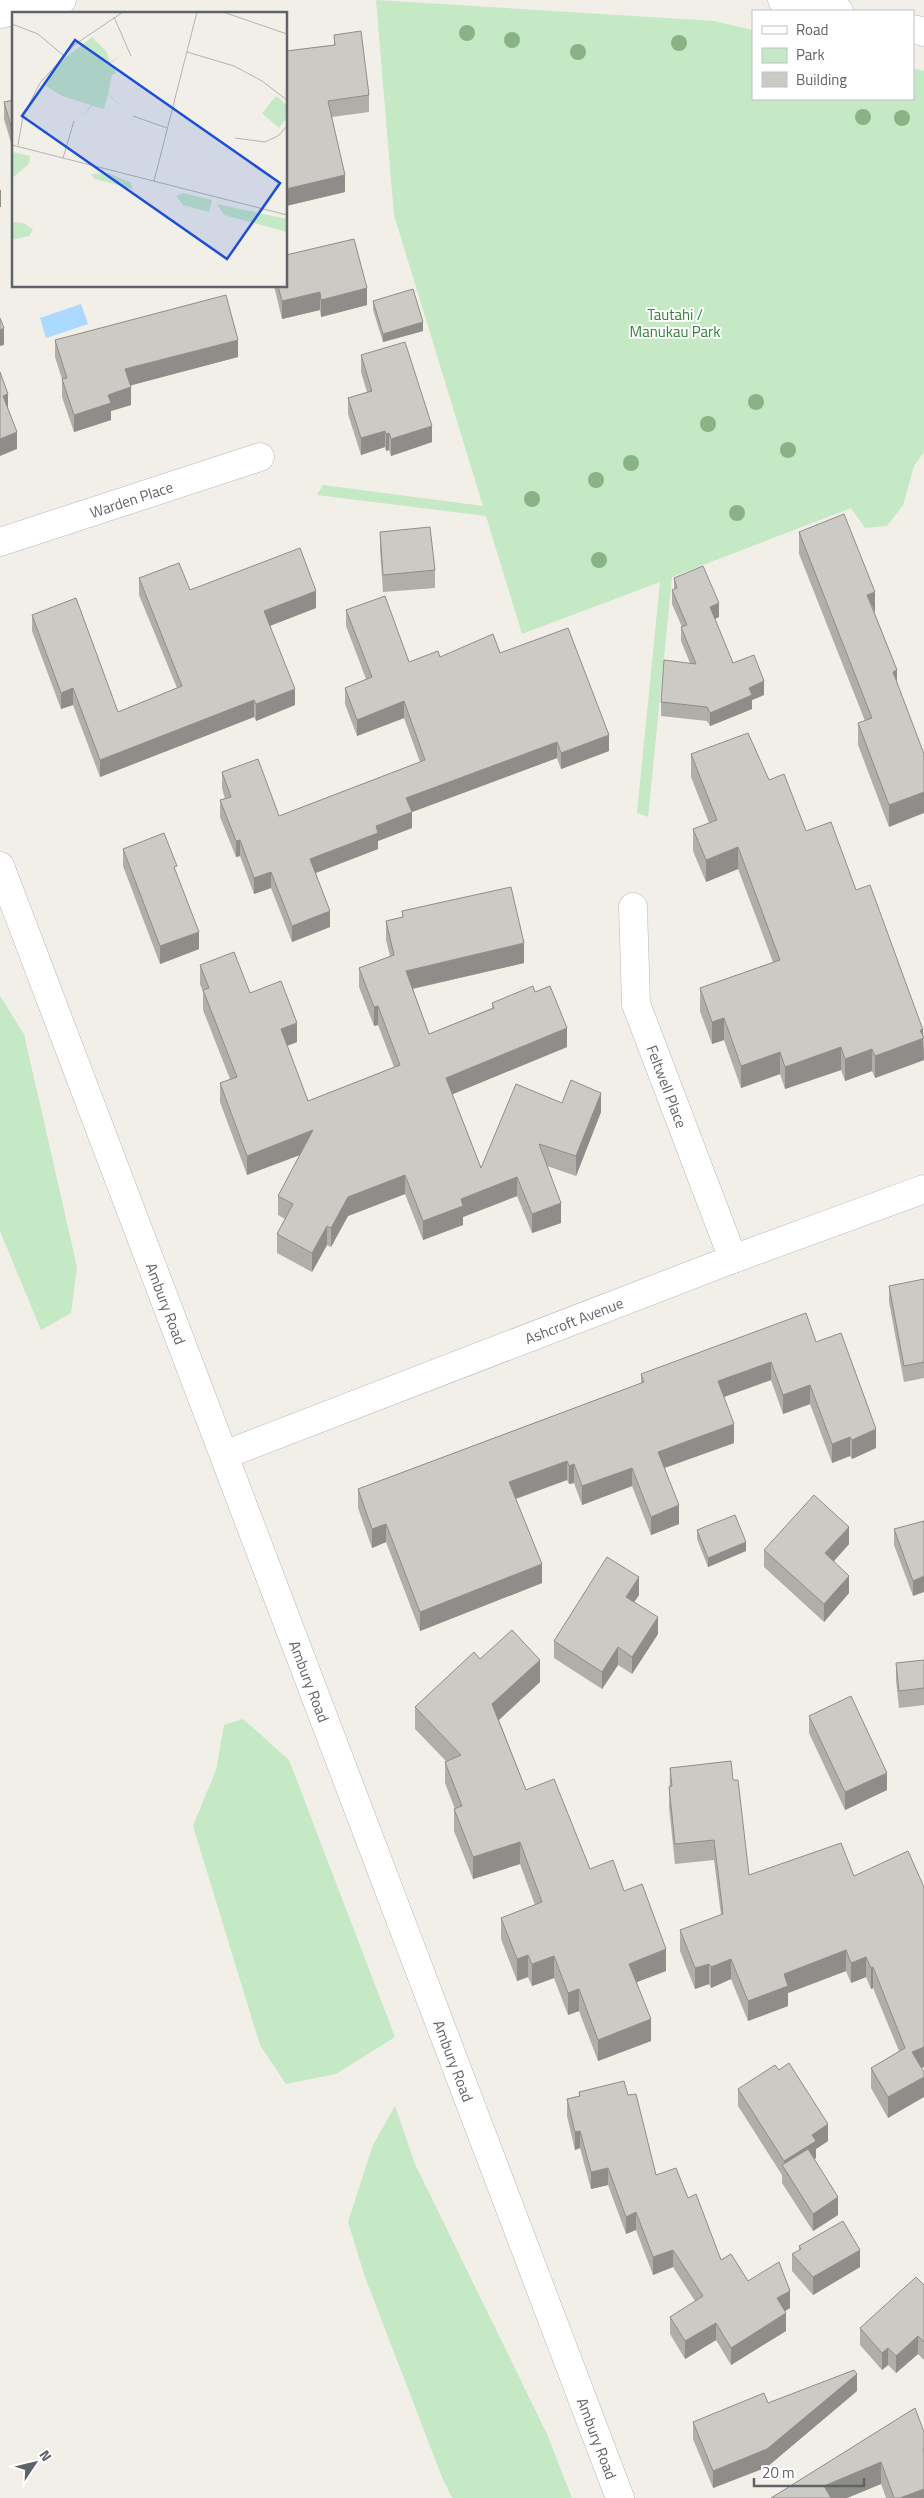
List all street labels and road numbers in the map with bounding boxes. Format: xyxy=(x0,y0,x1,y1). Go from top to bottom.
street label: Warden Place xyxy=(87,475,176,523)
street label: Feltwell Place xyxy=(641,1041,693,1131)
street label: Ambury Road xyxy=(140,1259,192,1348)
street label: Ashcroft Avenue xyxy=(521,1291,627,1350)
street label: Ambury Road xyxy=(284,1637,336,1725)
street label: Ambury Road xyxy=(428,2017,480,2105)
street label: Ambury Road xyxy=(571,2394,623,2482)

